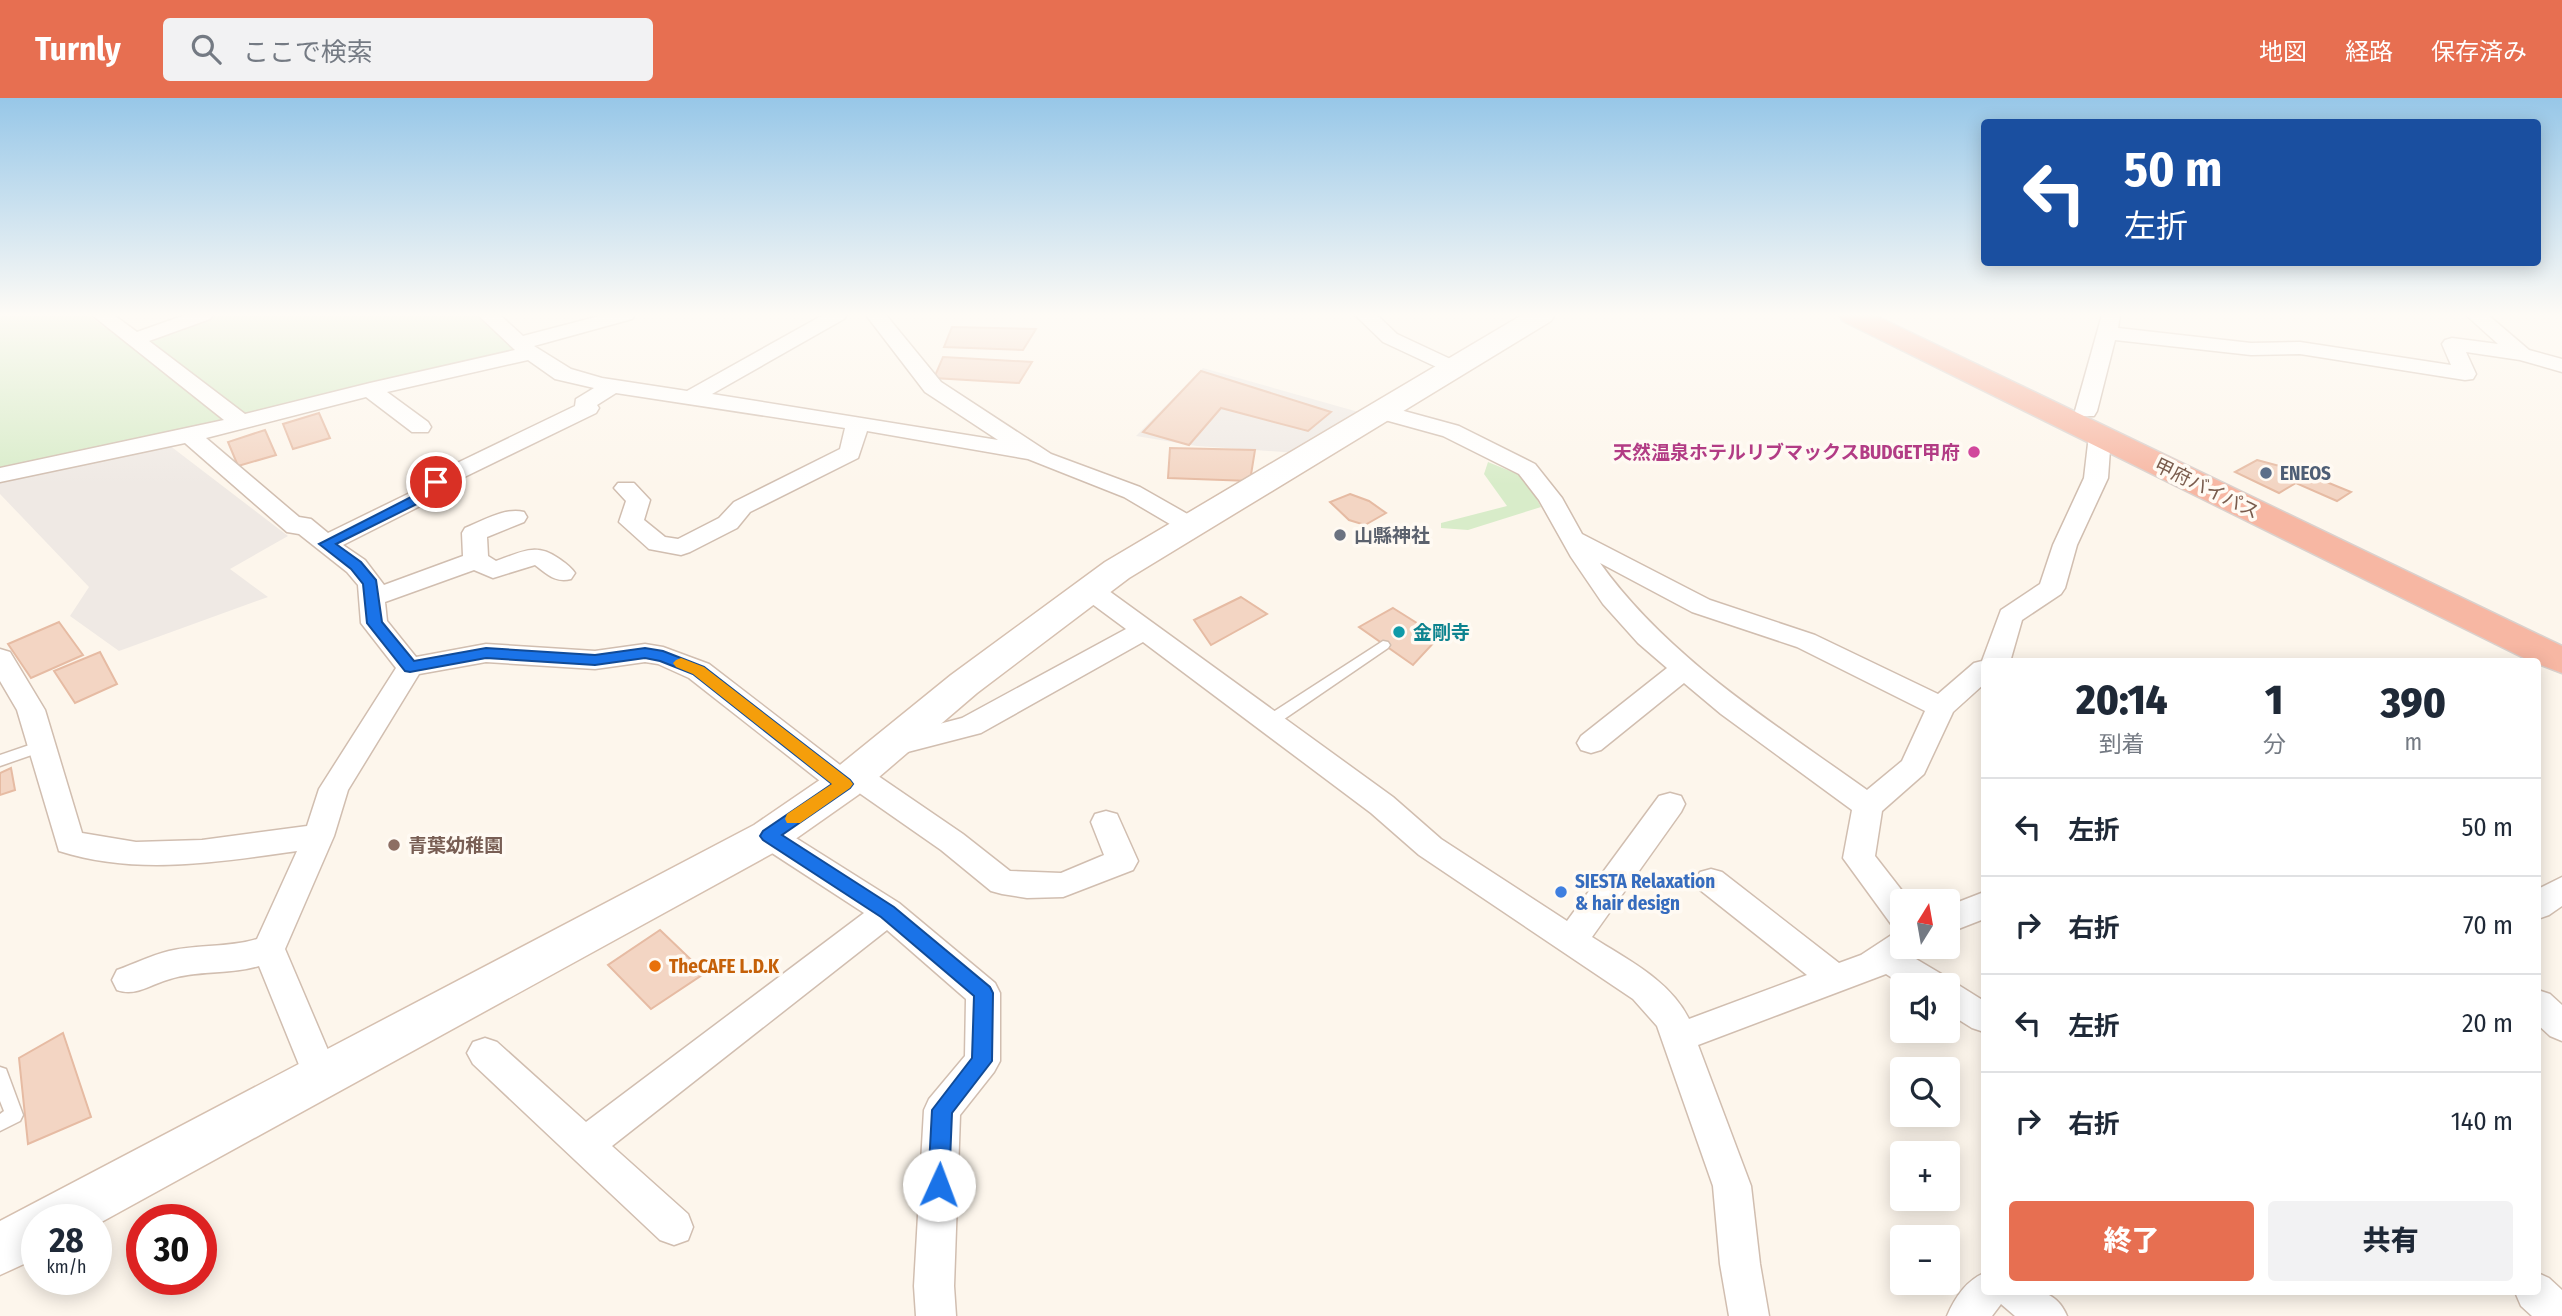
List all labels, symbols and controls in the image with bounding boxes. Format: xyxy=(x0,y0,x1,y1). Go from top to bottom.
search box xyxy=(163,18,653,81)
text: Turnly xyxy=(35,29,121,69)
icon: search xyxy=(187,30,225,68)
text: ここで検索 xyxy=(243,37,373,68)
text: 地図 xyxy=(2259,38,2307,66)
text: 経路 xyxy=(2345,38,2393,66)
text: 保存済み xyxy=(2431,38,2527,66)
text: 50 m xyxy=(2124,140,2222,199)
icon: left xyxy=(2009,147,2100,238)
text: 左折 xyxy=(2124,207,2188,245)
place label: 天然温泉ホテルリブマックスBUDGET甲府 xyxy=(1613,441,1960,464)
marker: 天然温泉ホテルリブマックスBUDGET甲府 xyxy=(1966,444,1982,460)
pin xyxy=(406,452,466,512)
street label: 甲府バイパス xyxy=(2151,453,2263,524)
place label: ENEOS xyxy=(2280,462,2331,485)
icon: arrive xyxy=(417,463,455,501)
marker: ENEOS xyxy=(2258,465,2274,481)
place label: 山縣神社 xyxy=(1354,524,1430,547)
marker: 山縣神社 xyxy=(1332,527,1348,543)
place label: 金剛寺 xyxy=(1413,621,1470,644)
marker: 金剛寺 xyxy=(1391,624,1407,640)
text: 20:14 xyxy=(2076,675,2168,725)
text: 1 xyxy=(2265,675,2283,725)
text: 390 xyxy=(2381,678,2446,728)
text: m xyxy=(2404,728,2422,756)
text: 到着 xyxy=(2099,730,2145,758)
text: 分 xyxy=(2263,730,2286,758)
icon: left xyxy=(2009,808,2047,846)
text: 50 m xyxy=(2461,812,2513,843)
text: 左折 xyxy=(2068,815,2120,846)
place label: 青葉幼稚園 xyxy=(408,834,503,857)
marker: 青葉幼稚園 xyxy=(386,837,402,853)
place label: SIESTA Relaxation & hair design xyxy=(1575,870,1715,915)
marker: SIESTA Relaxation & hair design xyxy=(1553,884,1569,900)
north arrow xyxy=(1890,889,1960,959)
map controls xyxy=(1890,889,1960,1295)
icon: right xyxy=(2009,906,2047,944)
text: 70 m xyxy=(2463,910,2513,941)
text: 右折 xyxy=(2068,913,2120,944)
place label: TheCAFE L.D.K xyxy=(669,955,780,978)
marker: TheCAFE L.D.K xyxy=(647,958,663,974)
button: sound xyxy=(1890,973,1960,1043)
icon: left xyxy=(2009,1004,2047,1042)
text: 20 m xyxy=(2462,1008,2513,1039)
text: 左折 xyxy=(2068,1011,2120,1042)
button: search xyxy=(1890,1057,1960,1127)
icon: right xyxy=(2009,1102,2047,1140)
text: 140 m xyxy=(2451,1106,2513,1137)
text: 右折 xyxy=(2068,1109,2120,1140)
button: + xyxy=(1890,1141,1960,1211)
position arrow xyxy=(902,1148,976,1222)
button: 終了 xyxy=(2009,1201,2254,1281)
button: 共有 xyxy=(2268,1201,2513,1281)
speed limit sign: 30 xyxy=(126,1204,217,1295)
text: 28 xyxy=(49,1219,84,1261)
button: − xyxy=(1890,1225,1960,1295)
text: km/h xyxy=(46,1256,87,1278)

